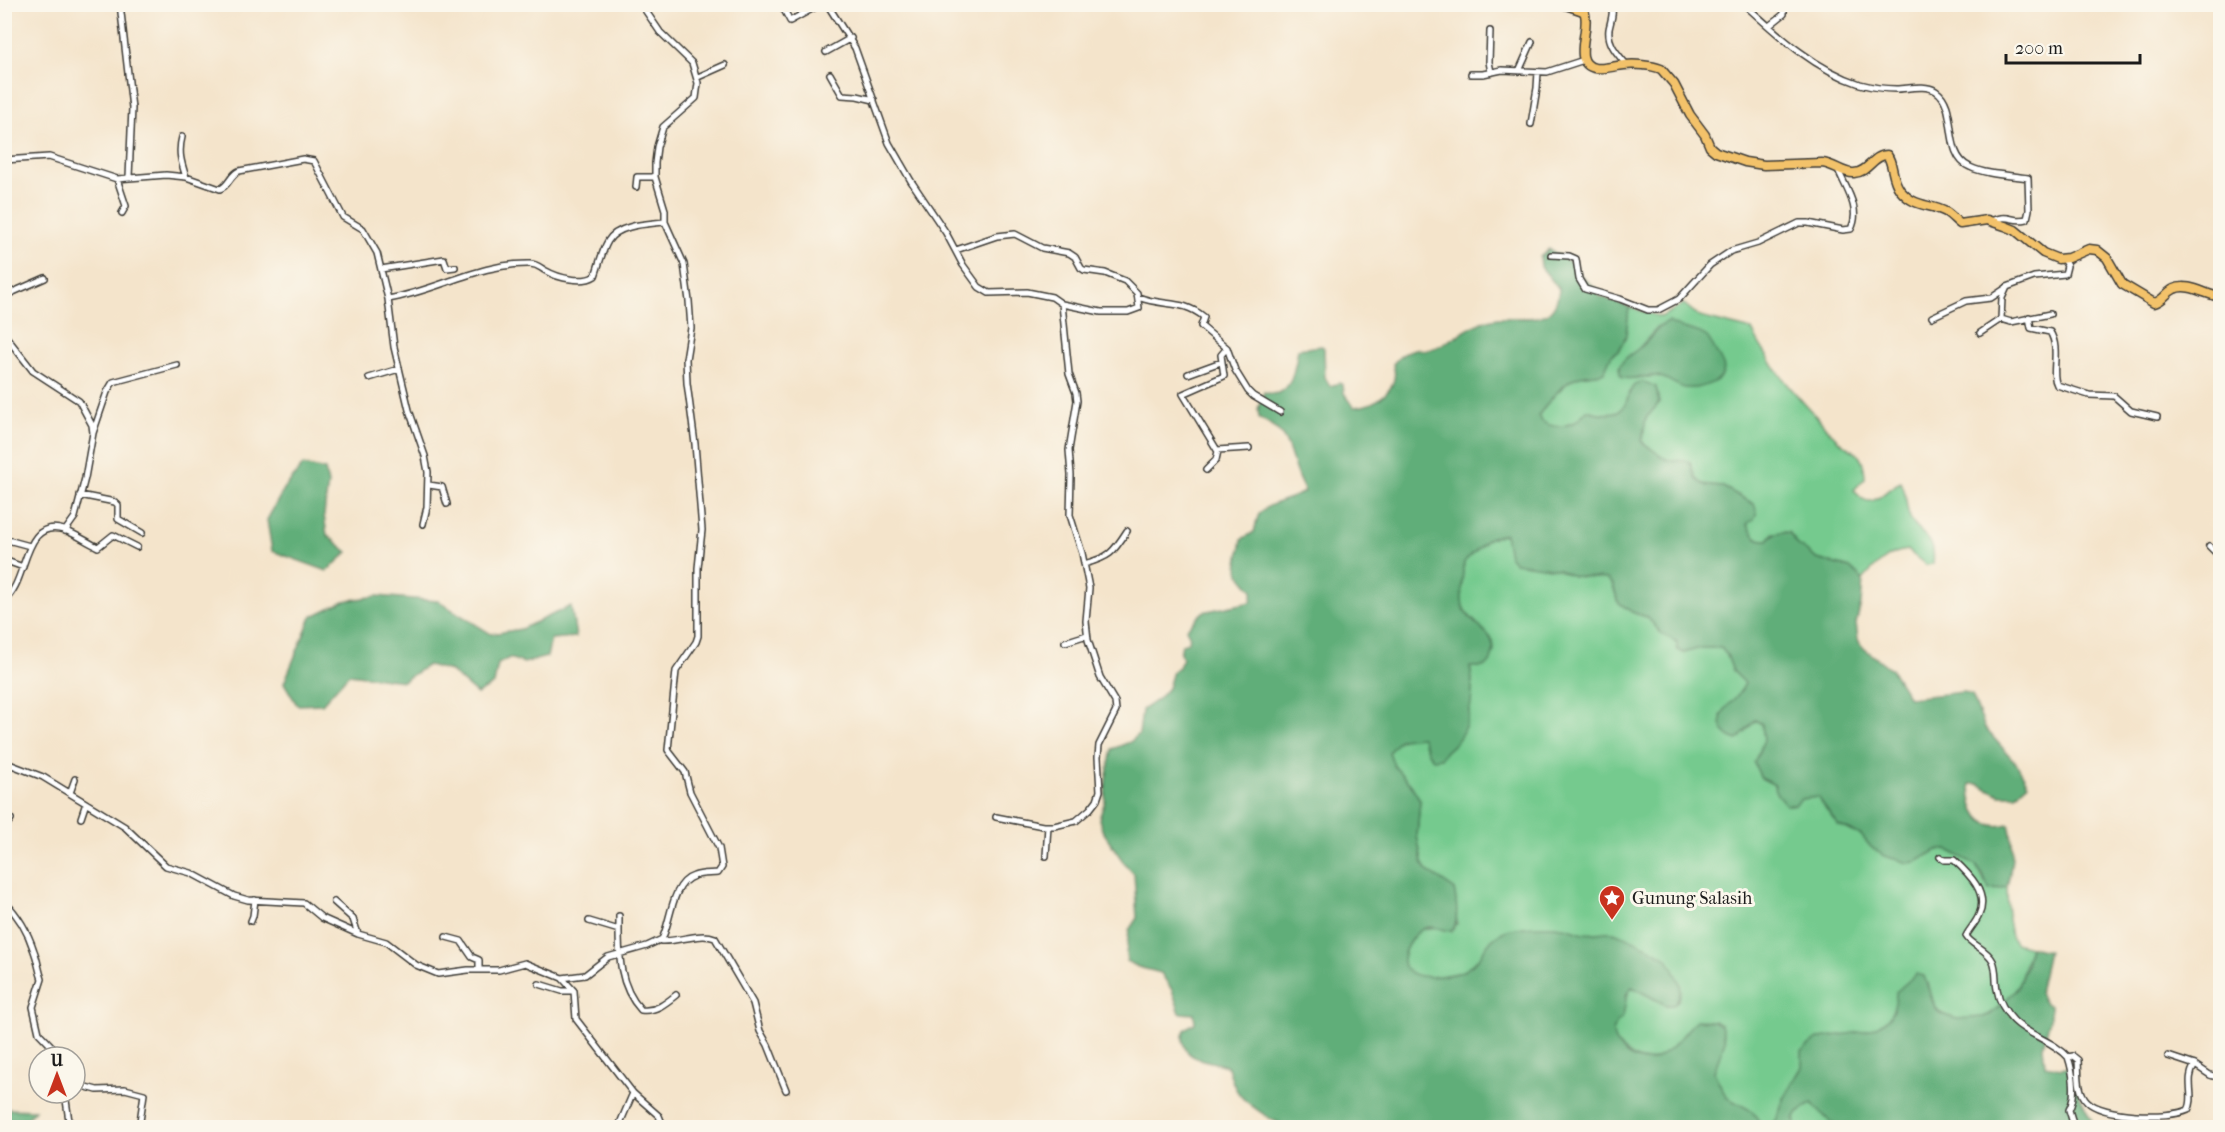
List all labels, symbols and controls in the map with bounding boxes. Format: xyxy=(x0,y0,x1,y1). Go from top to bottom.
scale bar xyxy=(2006,27,2140,65)
text: 200 m xyxy=(2015,38,2063,59)
place icon: Gunung Salasih xyxy=(1597,883,1627,921)
place label: Gunung Salasih xyxy=(1632,888,1752,909)
north arrow xyxy=(27,1045,87,1105)
text: U xyxy=(50,1051,64,1070)

